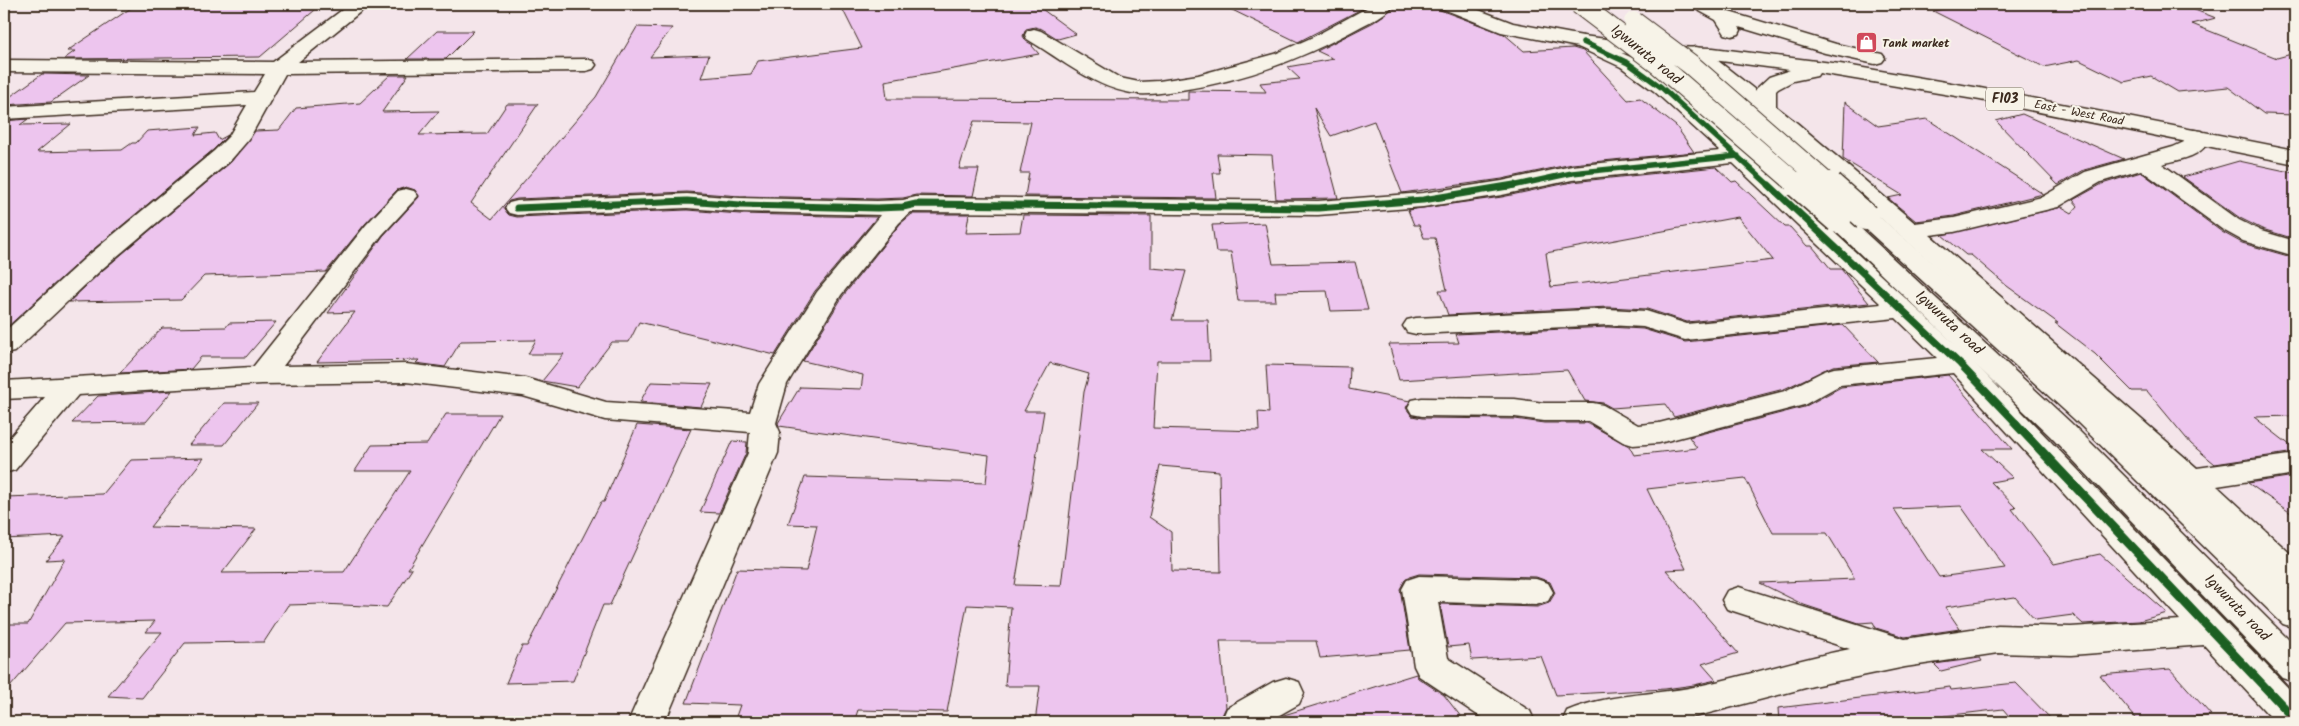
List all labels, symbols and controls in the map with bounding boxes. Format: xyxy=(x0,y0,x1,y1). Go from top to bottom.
street label: Igwuruta road xyxy=(1605,18,1688,92)
shop icon: Tank market xyxy=(1854,31,1878,55)
place label: Tank market xyxy=(1882,34,1950,53)
road number: F103 xyxy=(1986,88,2024,110)
street label: East - West Road xyxy=(2033,95,2126,131)
street label: Igwuruta road xyxy=(1909,285,1989,362)
street label: Igwuruta road xyxy=(2198,569,2276,648)

